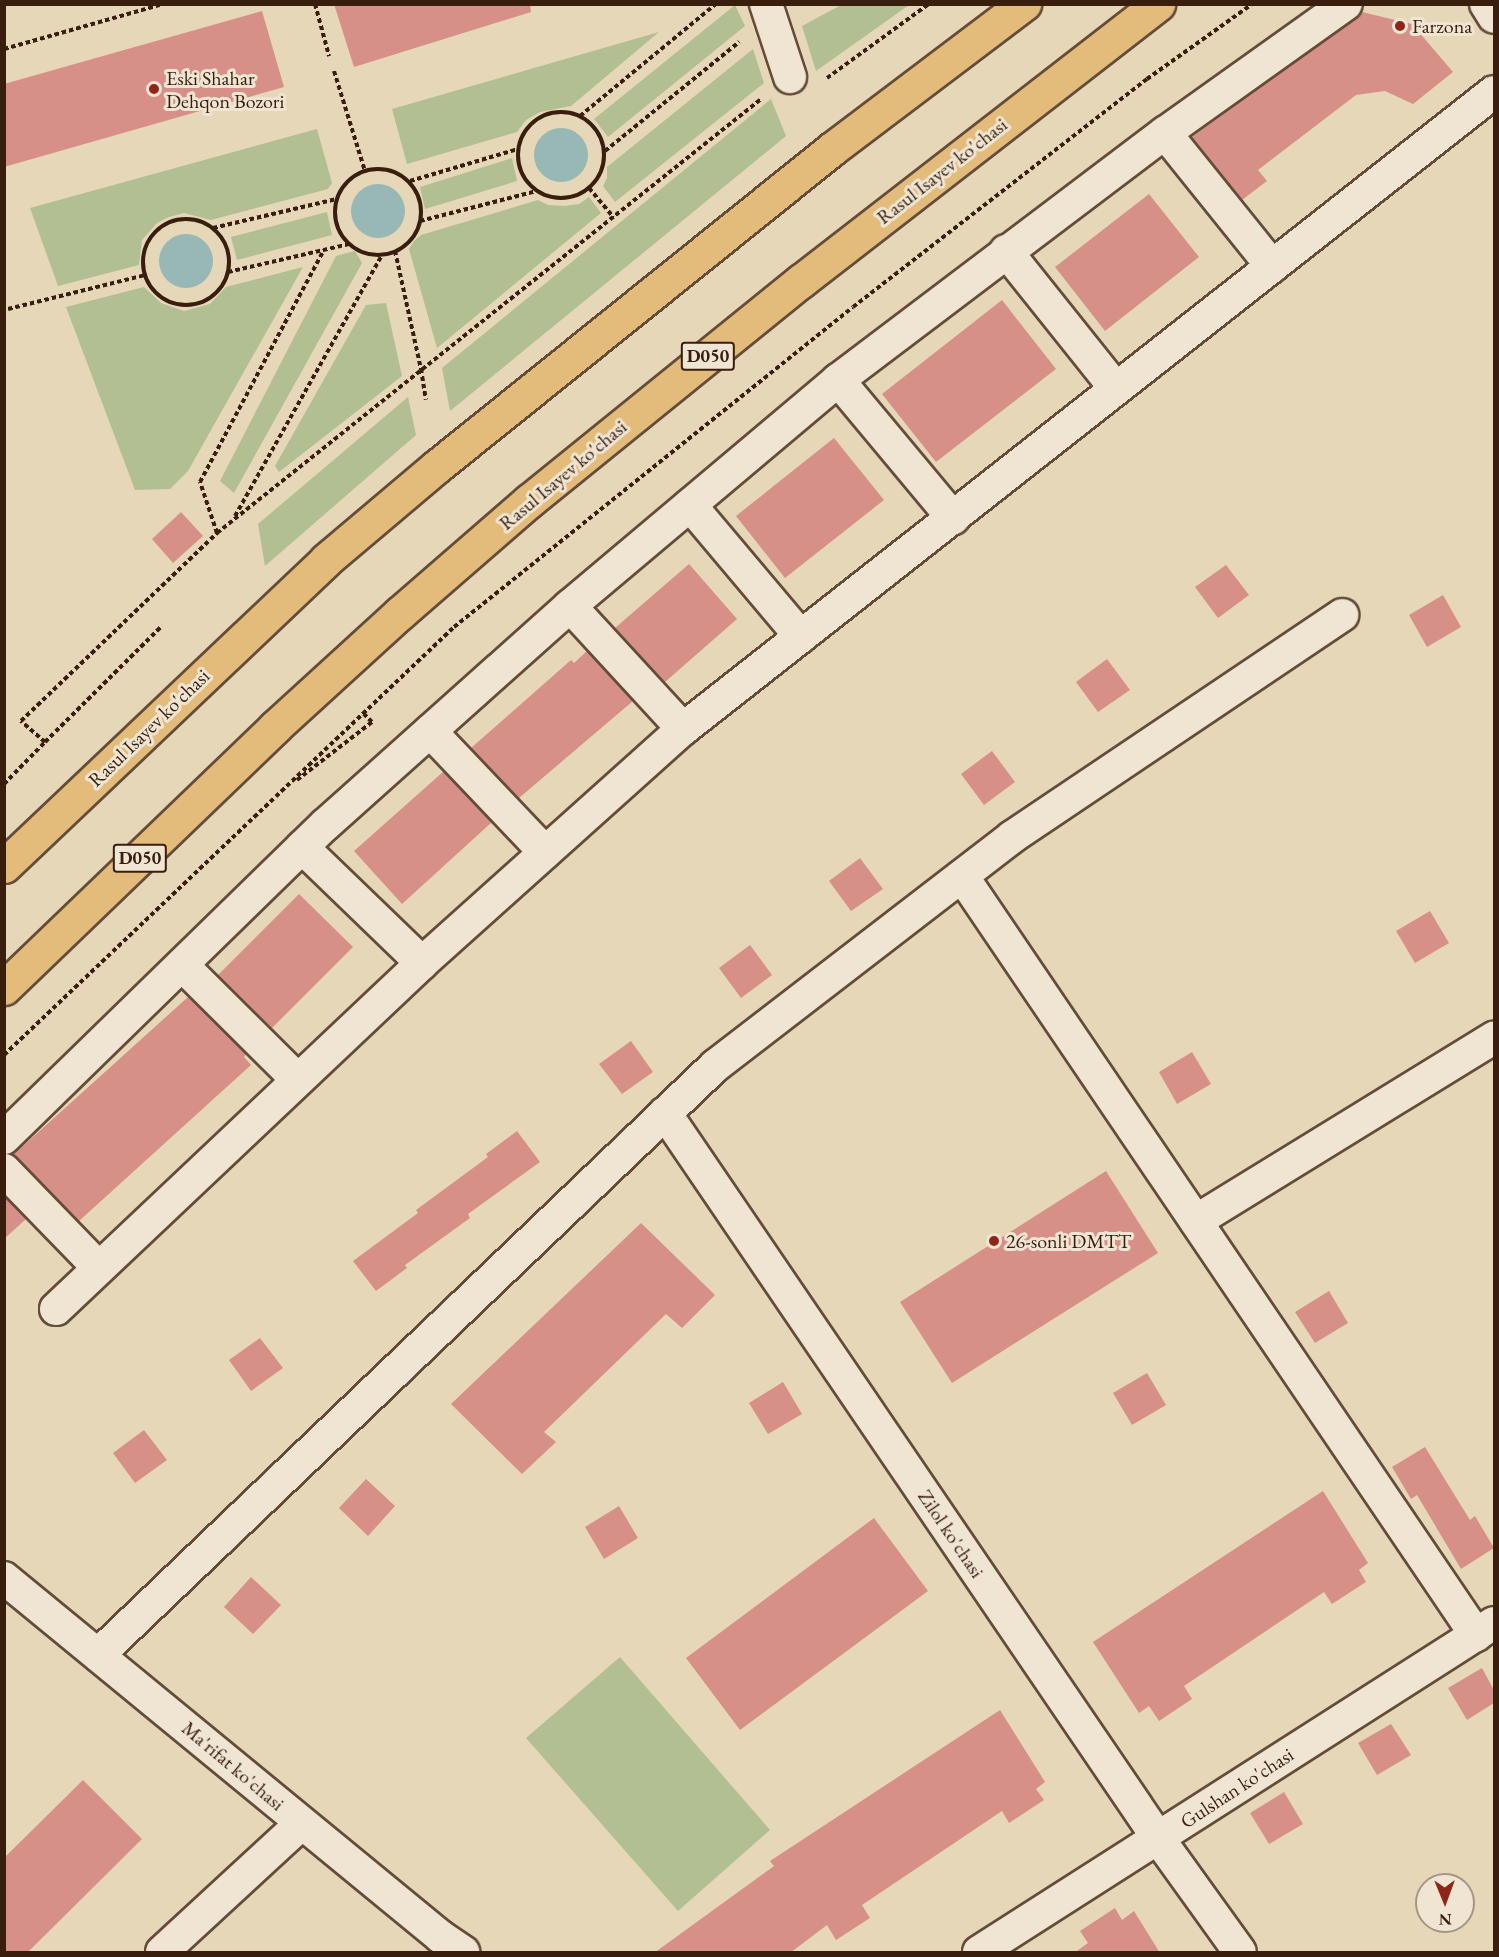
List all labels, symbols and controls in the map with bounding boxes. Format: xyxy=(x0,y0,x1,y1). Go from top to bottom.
place label: Farzona xyxy=(1412,14,1472,38)
marker: Farzona xyxy=(1393,19,1407,33)
place label: Eski Shahar Dehqon Bozori xyxy=(166,66,284,113)
marker: Eski Shahar Dehqon Bozori xyxy=(147,82,161,96)
street label: Rasul Isayev ko'chasi xyxy=(872,113,1012,229)
road number: D050 xyxy=(680,341,736,371)
street label: Rasul Isayev ko'chasi xyxy=(494,415,632,535)
street label: Rasul Isayev ko'chasi xyxy=(83,664,215,792)
road number: D050 xyxy=(112,843,168,873)
place label: 26-sonli DMTT xyxy=(1006,1229,1131,1253)
marker: 26-sonli DMTT xyxy=(987,1234,1001,1248)
street label: Zilol ko'chasi xyxy=(913,1485,989,1583)
street label: Ma'rifat ko'chasi xyxy=(177,1716,289,1816)
street label: Gulshan ko'chasi xyxy=(1176,1742,1298,1834)
north arrow xyxy=(1415,1873,1475,1933)
text: N xyxy=(1439,1909,1452,1930)

